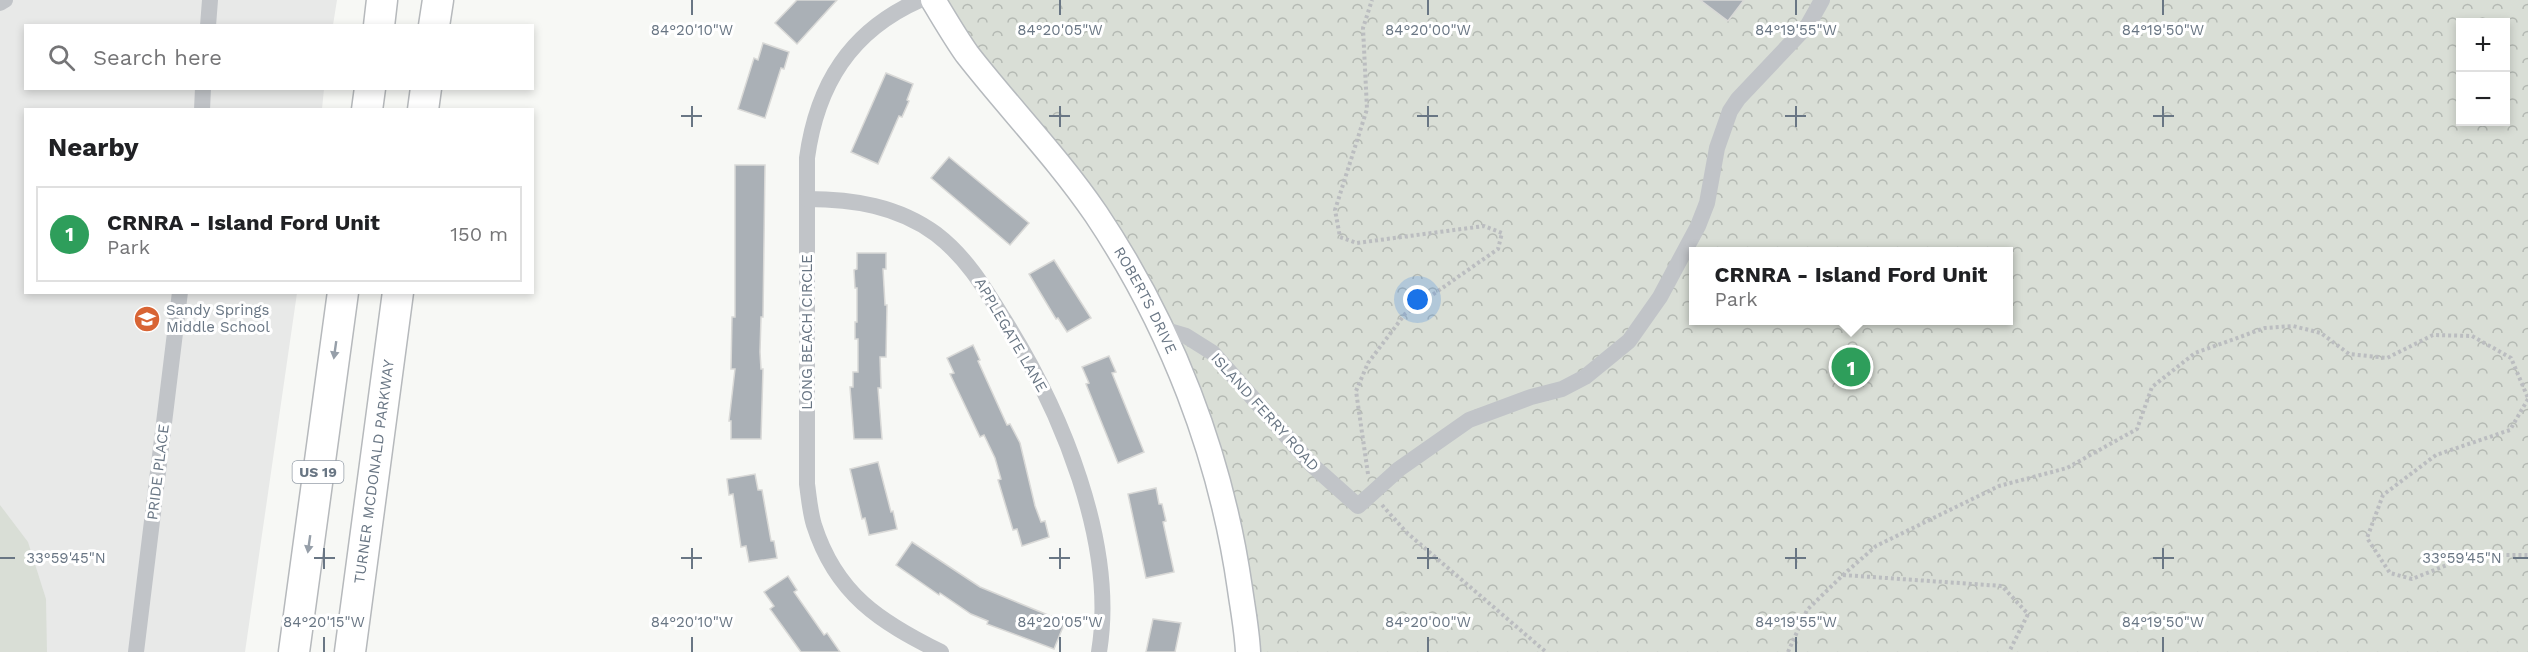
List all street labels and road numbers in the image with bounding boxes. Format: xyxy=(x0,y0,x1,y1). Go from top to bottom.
street label: ROBERTS DRIVE xyxy=(1110,244,1181,357)
street label: LONG BEACH CIRCLE xyxy=(798,254,816,410)
street label: APPLEGATE LANE xyxy=(971,275,1051,395)
street label: ISLAND FERRY ROAD xyxy=(1207,349,1323,475)
street label: TURNER MCDONALD PARKWAY xyxy=(350,358,398,585)
street label: PRIDE PLACE xyxy=(143,423,173,521)
road number: US 19 xyxy=(292,461,344,483)

